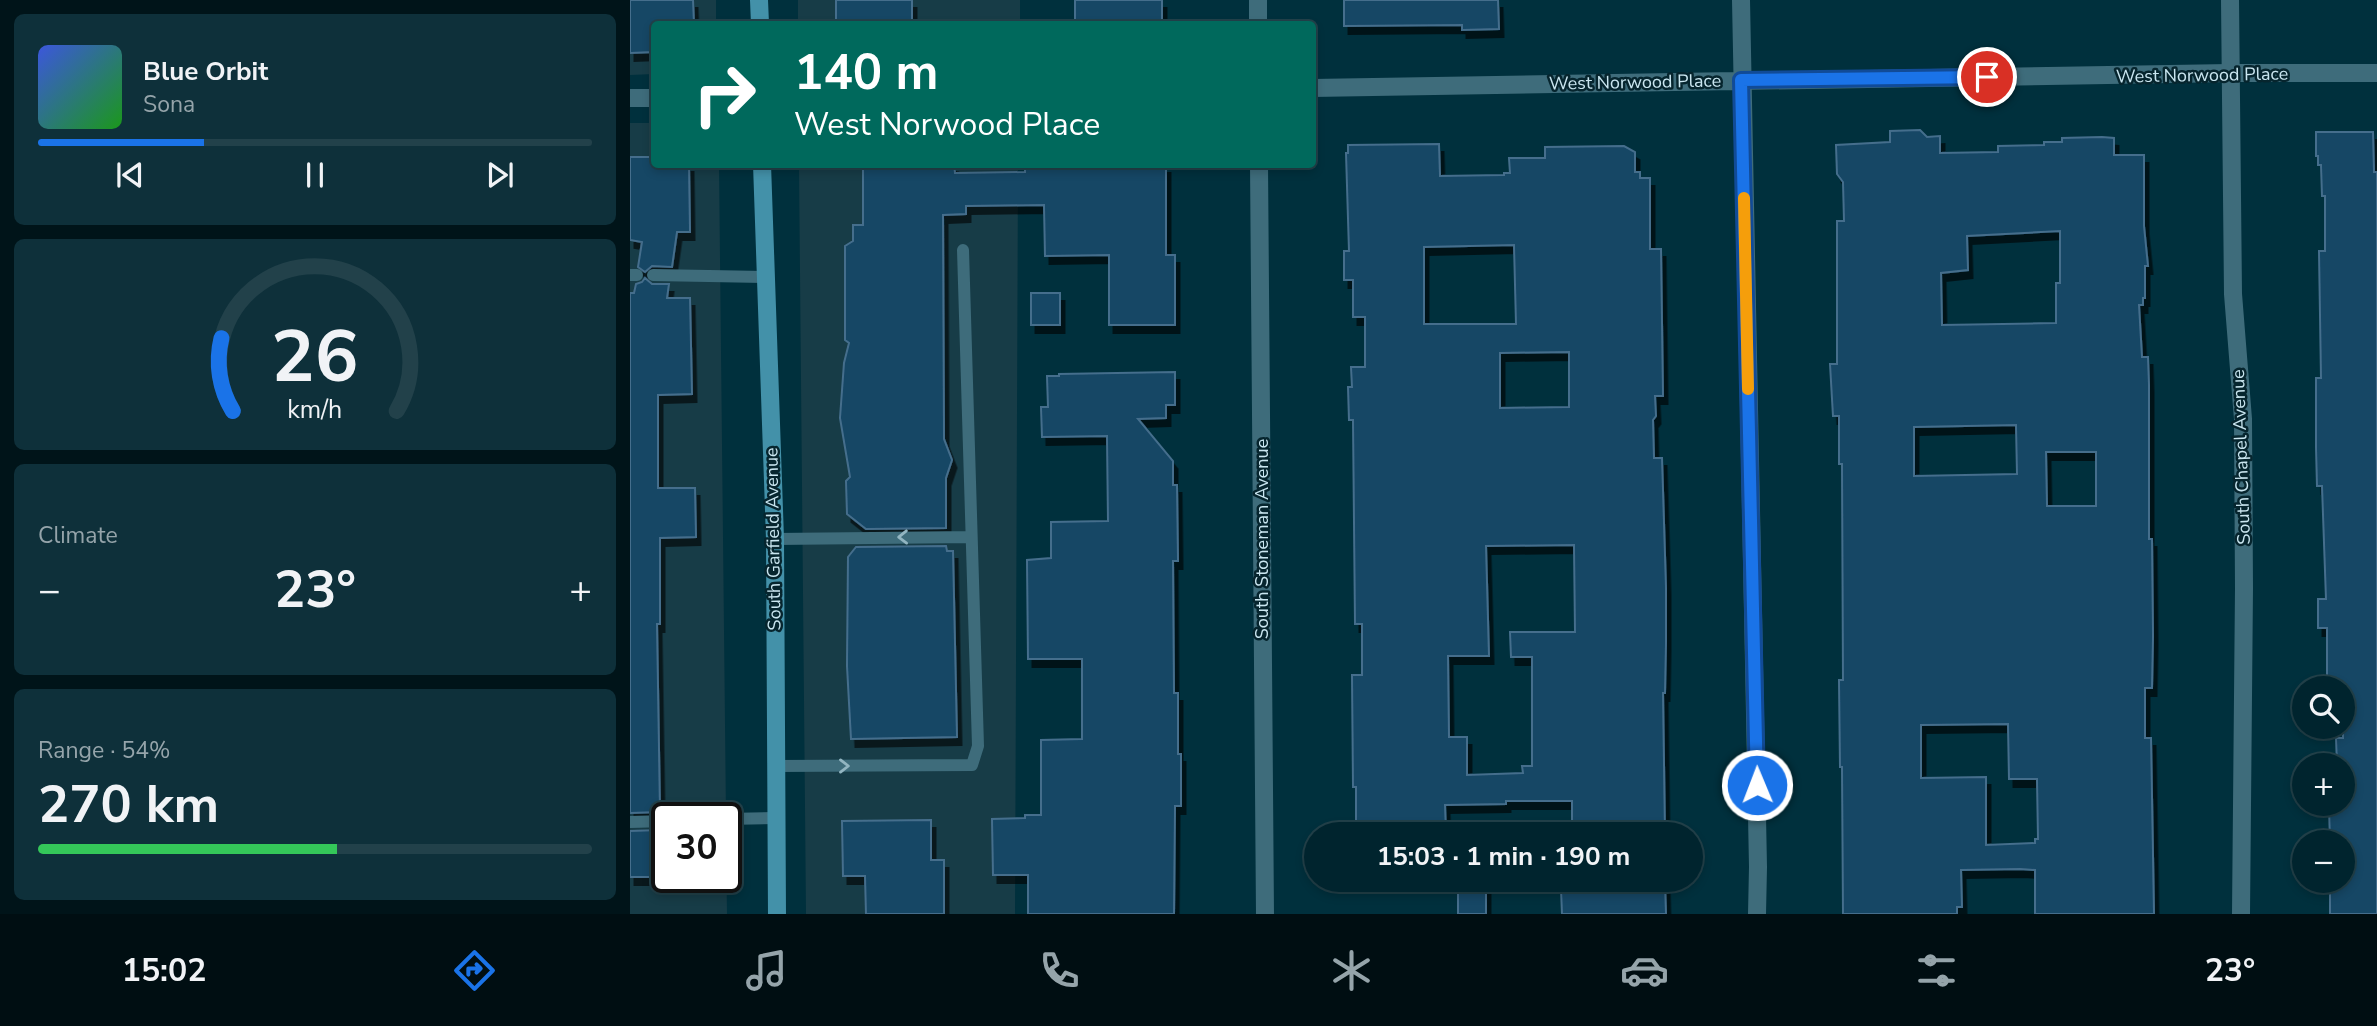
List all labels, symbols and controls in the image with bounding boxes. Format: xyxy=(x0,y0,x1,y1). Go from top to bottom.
text: 140 m xyxy=(794,39,938,106)
pin xyxy=(1957,47,2017,107)
icon: right xyxy=(679,49,770,140)
text: Blue Orbit xyxy=(143,54,268,89)
icon: arrive xyxy=(1968,58,2006,96)
street label: West Norwood Place xyxy=(2116,61,2288,89)
street label: West Norwood Place xyxy=(1549,68,1721,96)
text: Sona xyxy=(143,89,195,120)
text: West Norwood Place xyxy=(794,103,1100,146)
icon: previous xyxy=(111,156,149,194)
icon: pause xyxy=(296,156,334,194)
icon: next xyxy=(481,156,519,194)
text: 26 xyxy=(271,307,359,407)
street label: South Chapel Avenue xyxy=(2226,369,2256,545)
text: km/h xyxy=(287,392,343,426)
street label: South Stoneman Avenue xyxy=(1250,439,1274,639)
street label: South Garfield Avenue xyxy=(759,447,787,631)
text: Climate xyxy=(38,520,118,551)
one-way arrow xyxy=(897,530,908,545)
text: 23° xyxy=(274,554,356,625)
text: − xyxy=(38,565,61,616)
text: + xyxy=(569,565,592,616)
map controls xyxy=(2292,676,2355,893)
button: search xyxy=(2292,676,2355,739)
text: Range · 54% xyxy=(38,735,170,766)
position arrow xyxy=(1720,748,1794,822)
button: + xyxy=(2292,753,2355,816)
one-way arrow xyxy=(839,758,850,774)
text: 270 km xyxy=(38,769,219,840)
speed limit sign: 30 xyxy=(651,802,742,893)
button: − xyxy=(2292,830,2355,893)
text: 15:03 · 1 min · 190 m xyxy=(1377,839,1630,874)
icon: directions xyxy=(450,946,499,995)
icon: music xyxy=(742,946,791,995)
icon: phone xyxy=(1035,946,1084,995)
icon: climate xyxy=(1327,946,1376,995)
icon: car xyxy=(1620,946,1669,995)
icon: filters xyxy=(1912,946,1961,995)
text: 15:02 xyxy=(122,949,206,992)
text: 23° xyxy=(2205,949,2255,992)

